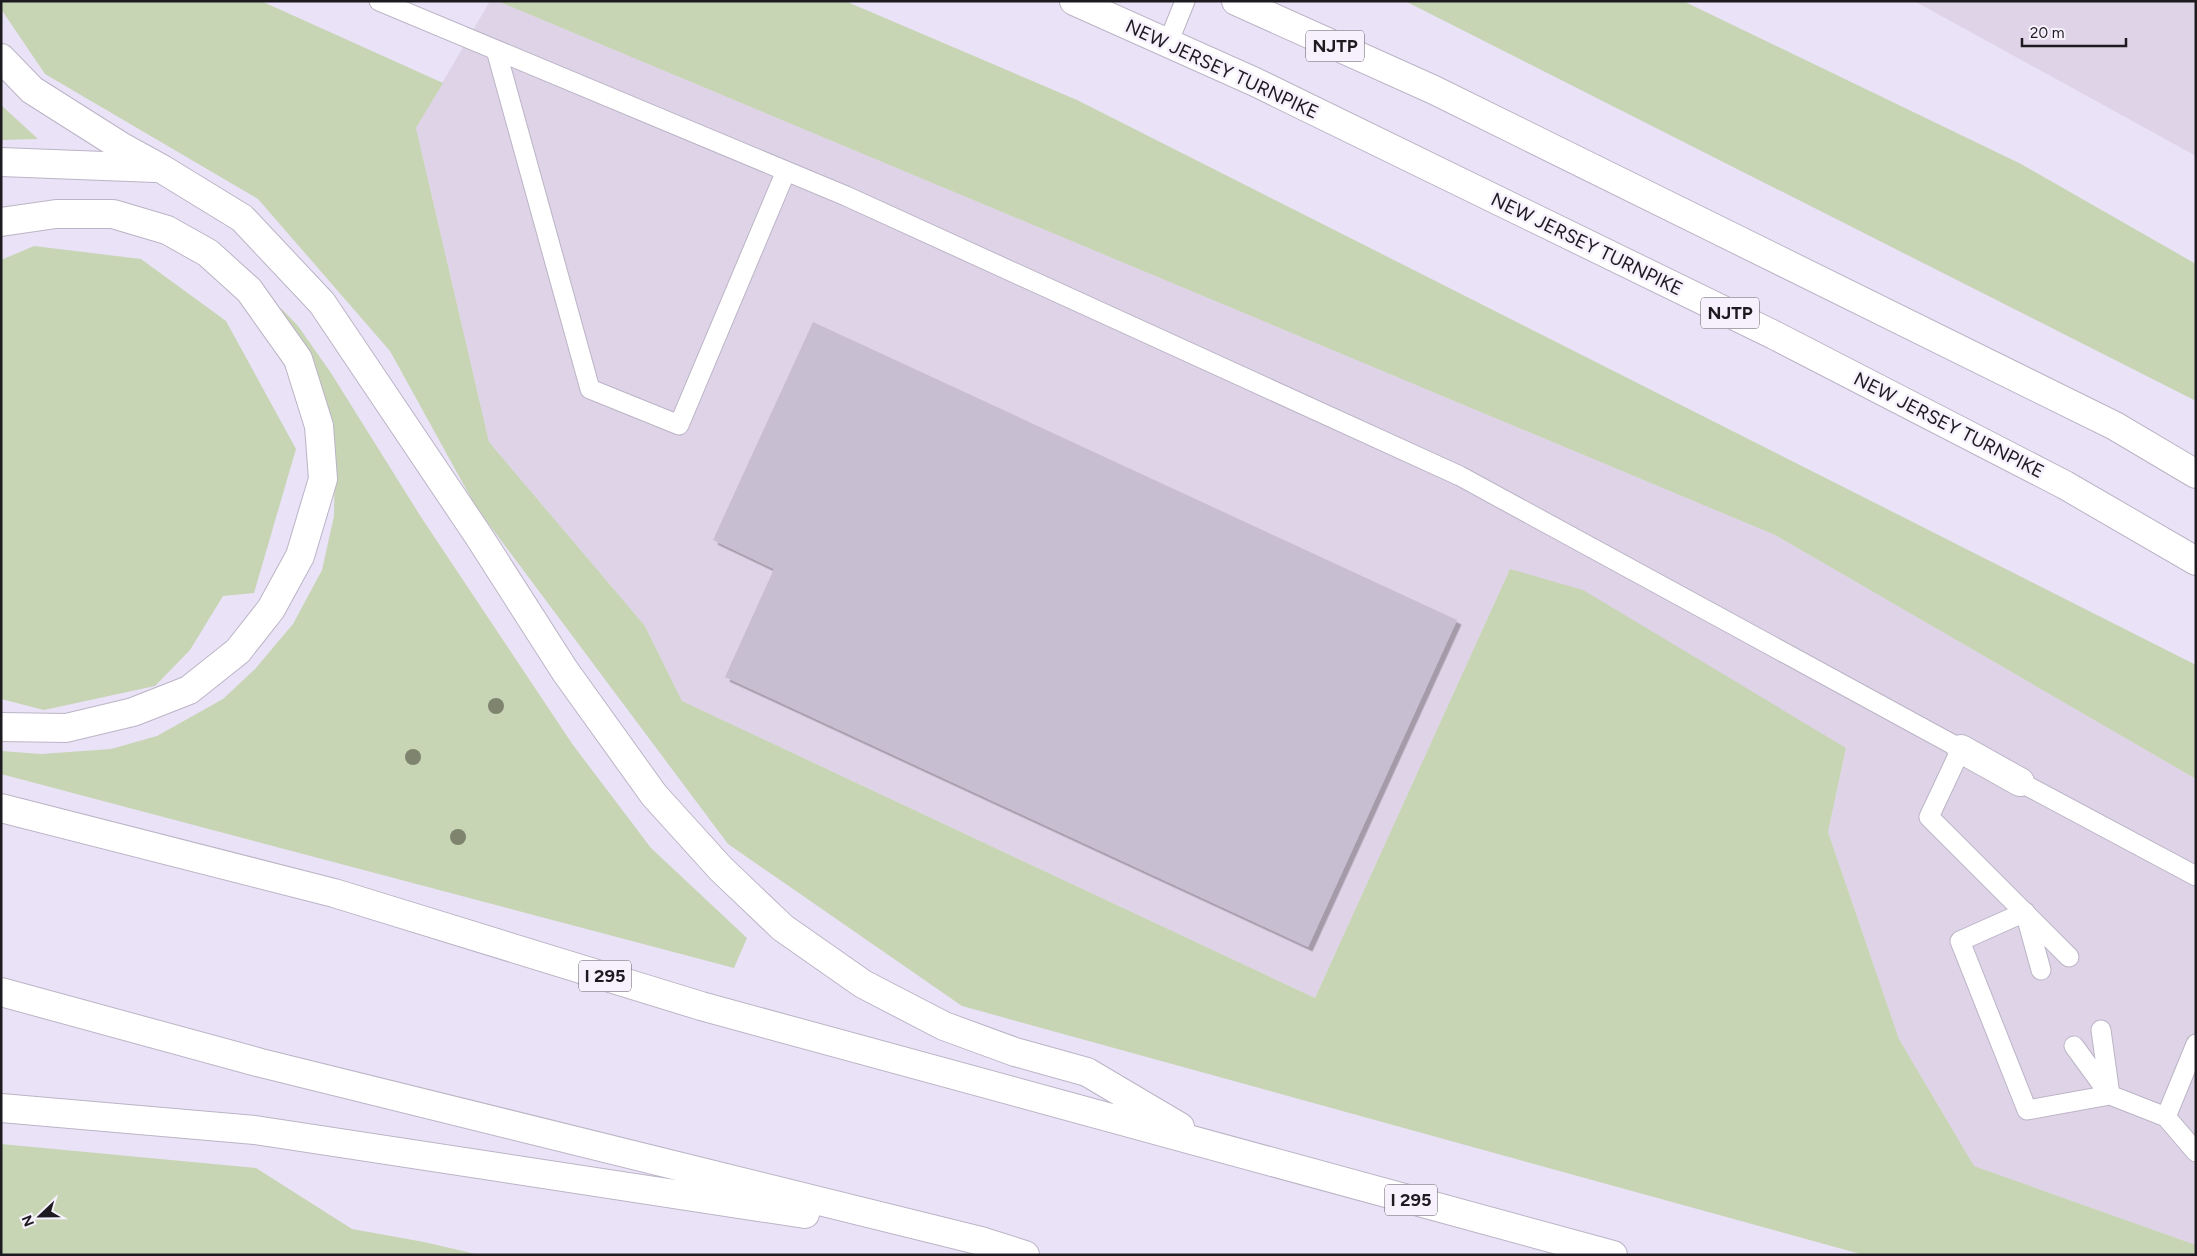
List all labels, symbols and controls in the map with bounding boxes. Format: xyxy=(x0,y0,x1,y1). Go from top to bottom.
street label: NEW JERSEY TURNPIKE xyxy=(1122,14,1322,124)
scale bar xyxy=(2022,15,2126,47)
text: 20 m xyxy=(2030,24,2064,42)
road number: NJTP xyxy=(1306,30,1364,61)
street label: NEW JERSEY TURNPIKE xyxy=(1487,188,1687,300)
road number: NJTP xyxy=(1701,298,1759,328)
street label: NEW JERSEY TURNPIKE xyxy=(1850,367,2048,483)
road number: I 295 xyxy=(579,960,631,991)
road number: I 295 xyxy=(1385,1184,1437,1216)
north arrow xyxy=(15,1191,65,1241)
text: N xyxy=(19,1212,38,1229)

